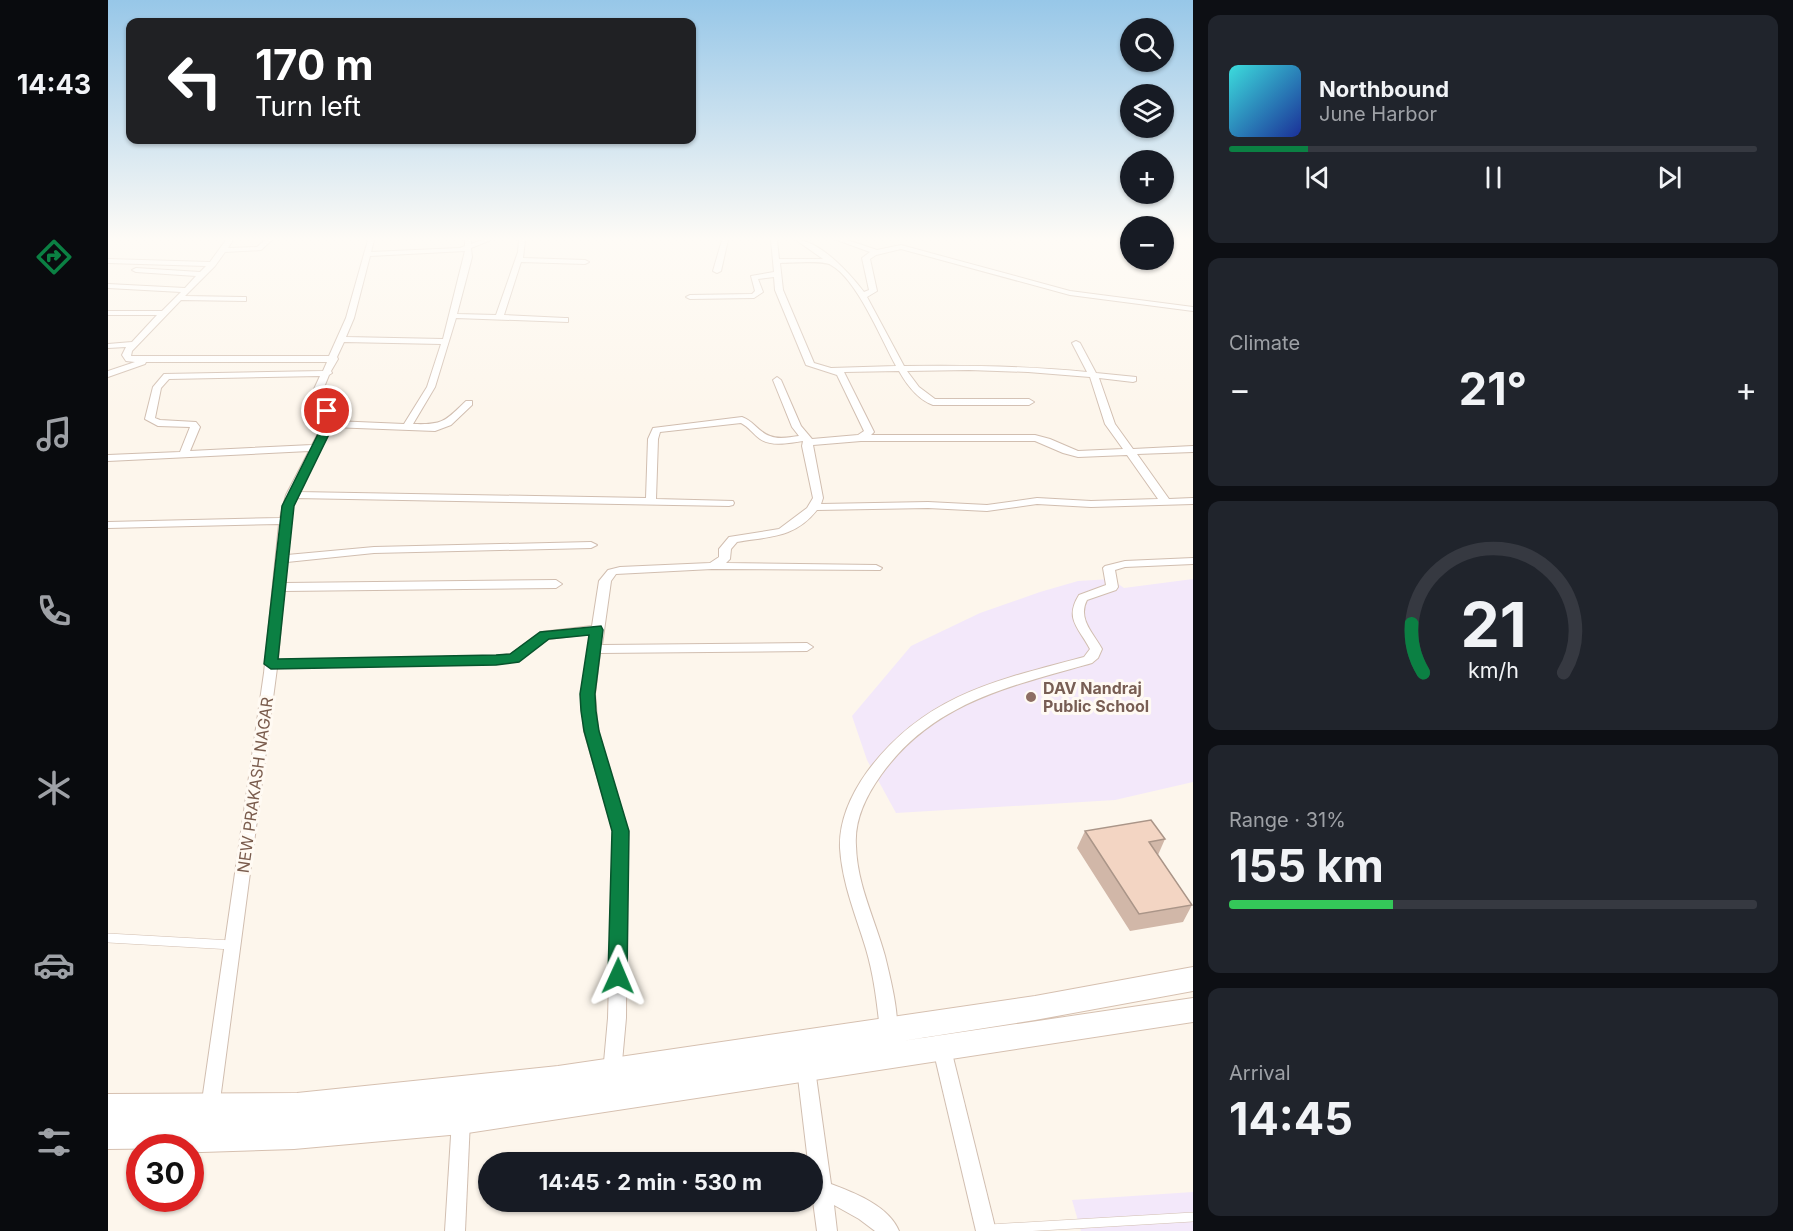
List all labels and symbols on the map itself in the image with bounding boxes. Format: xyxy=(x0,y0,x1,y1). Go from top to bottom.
pin xyxy=(301,385,352,436)
place label: DAV Nandraj Public School xyxy=(1043,678,1149,716)
marker: DAV Nandraj Public School xyxy=(1024,690,1038,704)
street label: NEW PRAKASH NAGAR xyxy=(233,696,277,874)
position arrow xyxy=(586,944,650,1008)
speed limit sign: 30 xyxy=(126,1134,204,1212)

